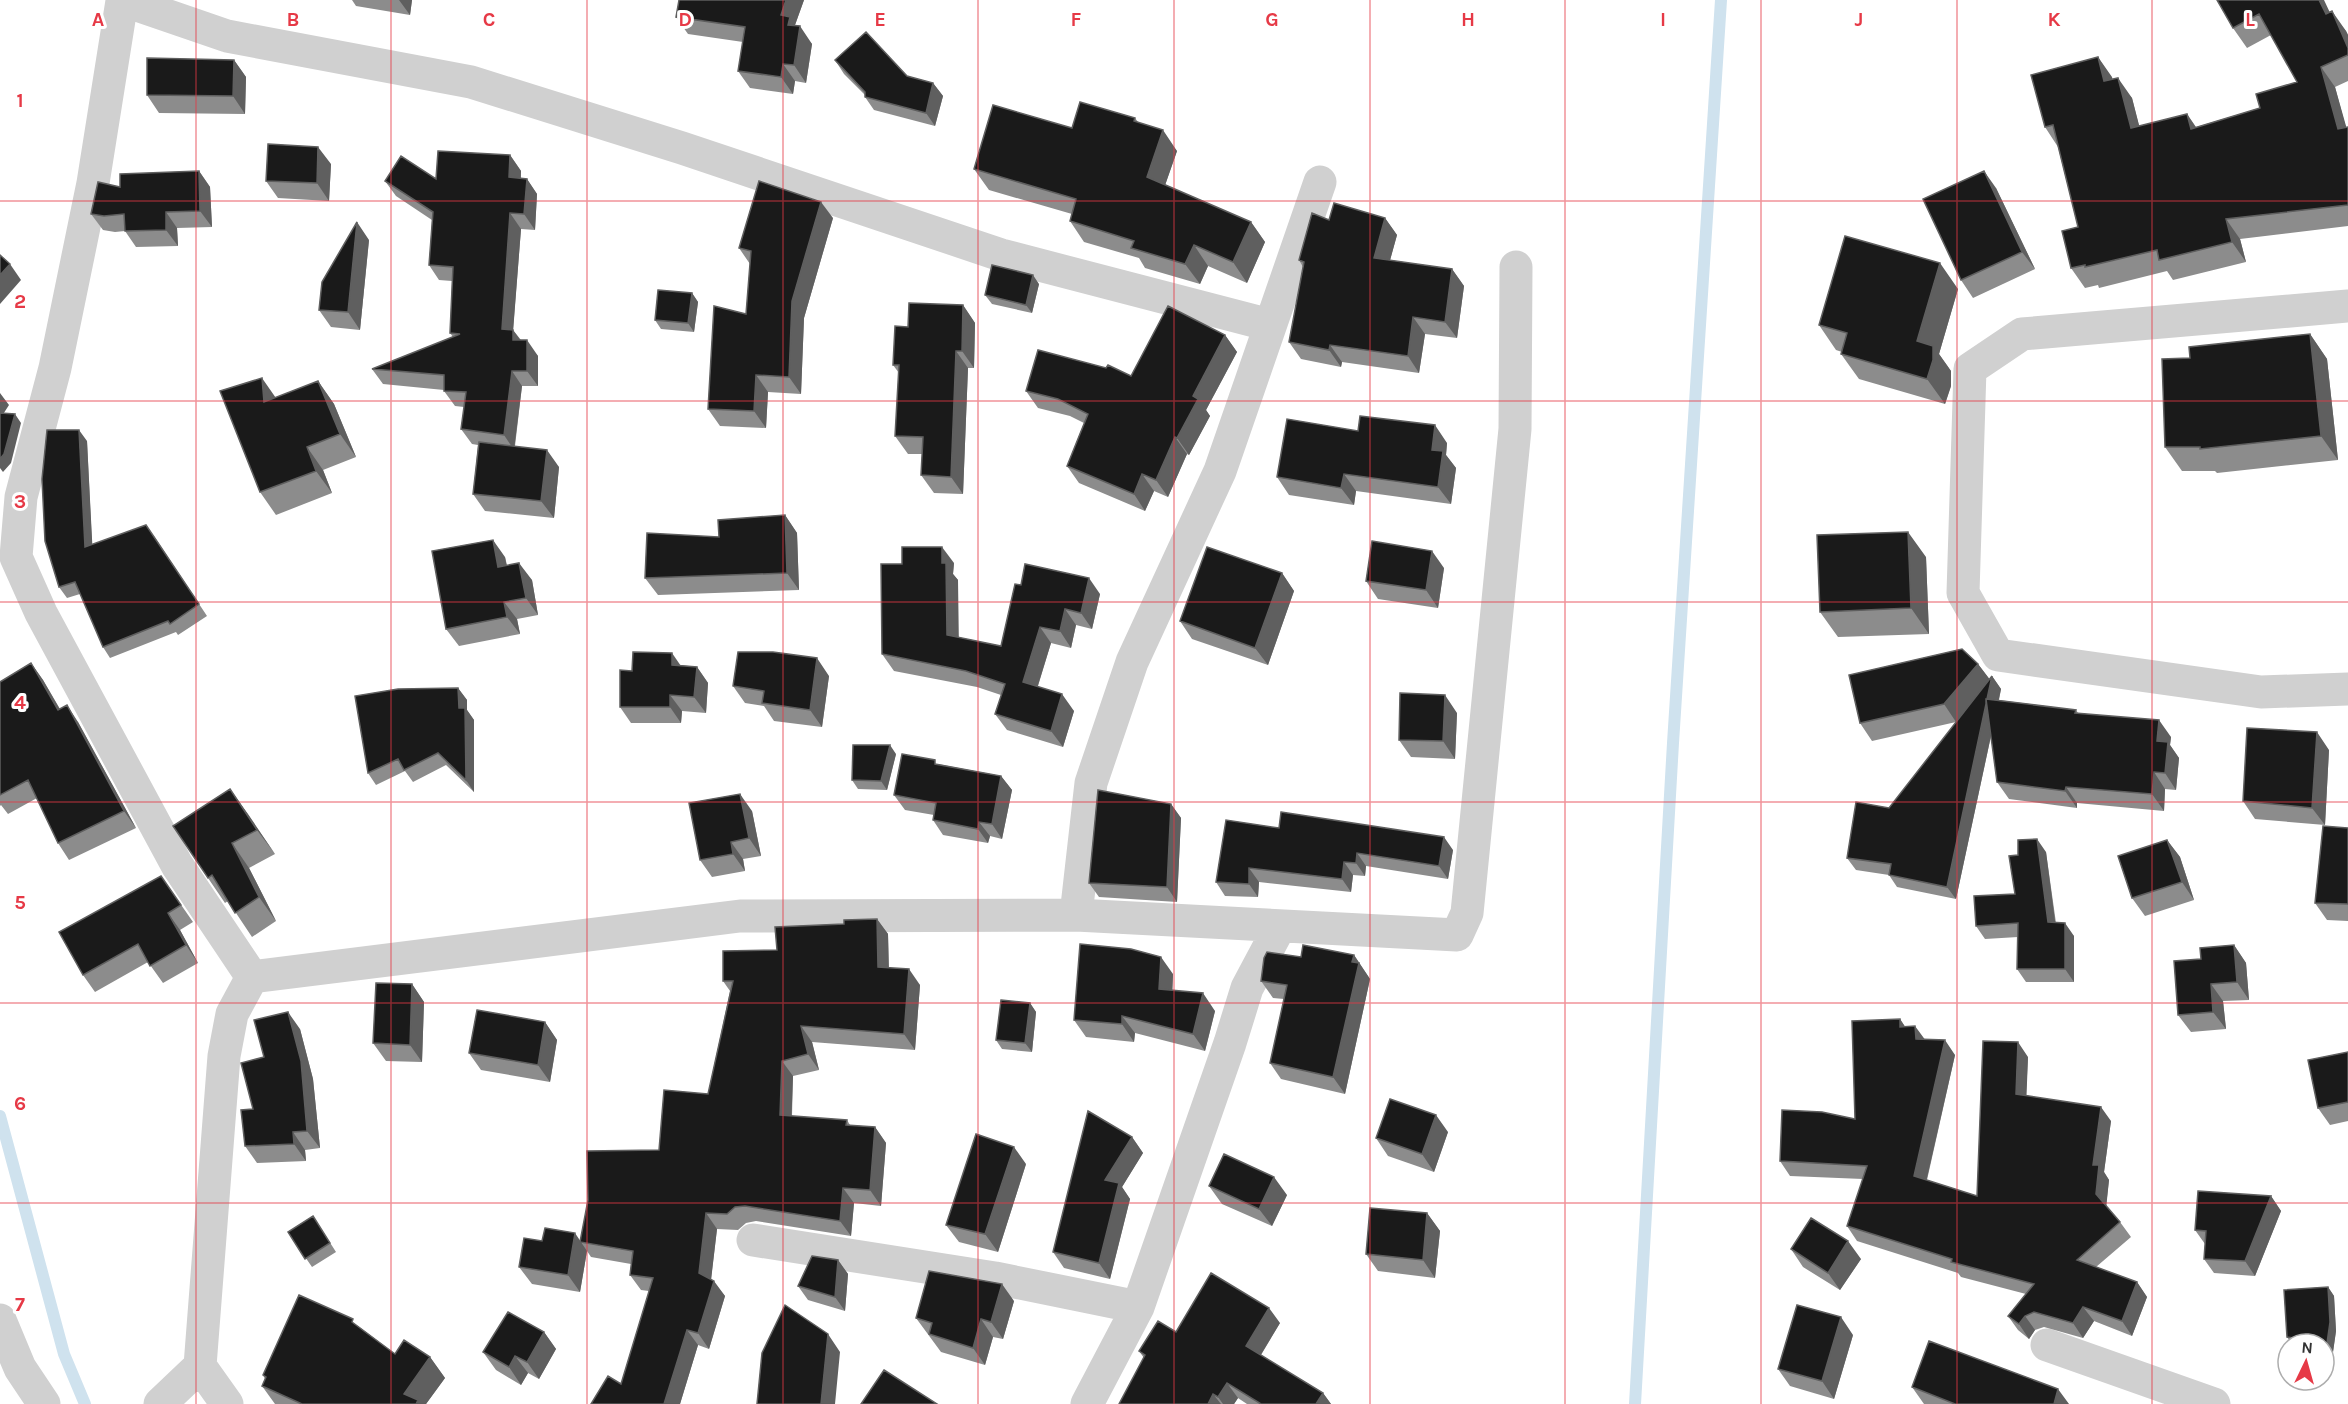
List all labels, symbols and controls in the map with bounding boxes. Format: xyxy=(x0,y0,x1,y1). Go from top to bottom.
text: A xyxy=(92,8,105,31)
text: B xyxy=(287,8,299,31)
text: C xyxy=(483,8,495,31)
text: D xyxy=(678,8,692,31)
text: E xyxy=(874,8,886,31)
text: F xyxy=(1071,8,1082,31)
text: G xyxy=(1265,8,1279,31)
text: H xyxy=(1461,8,1475,31)
text: I xyxy=(1660,8,1666,31)
text: J xyxy=(1855,8,1863,31)
text: K xyxy=(2047,8,2061,31)
text: L xyxy=(2245,8,2255,31)
text: 1 xyxy=(16,89,24,112)
text: 2 xyxy=(14,290,26,313)
text: 3 xyxy=(14,490,26,513)
text: 4 xyxy=(14,691,26,714)
text: 5 xyxy=(14,891,26,914)
text: 6 xyxy=(14,1092,26,1115)
text: 7 xyxy=(15,1293,25,1316)
north arrow xyxy=(2276,1332,2336,1392)
text: N xyxy=(2301,1338,2314,1358)

